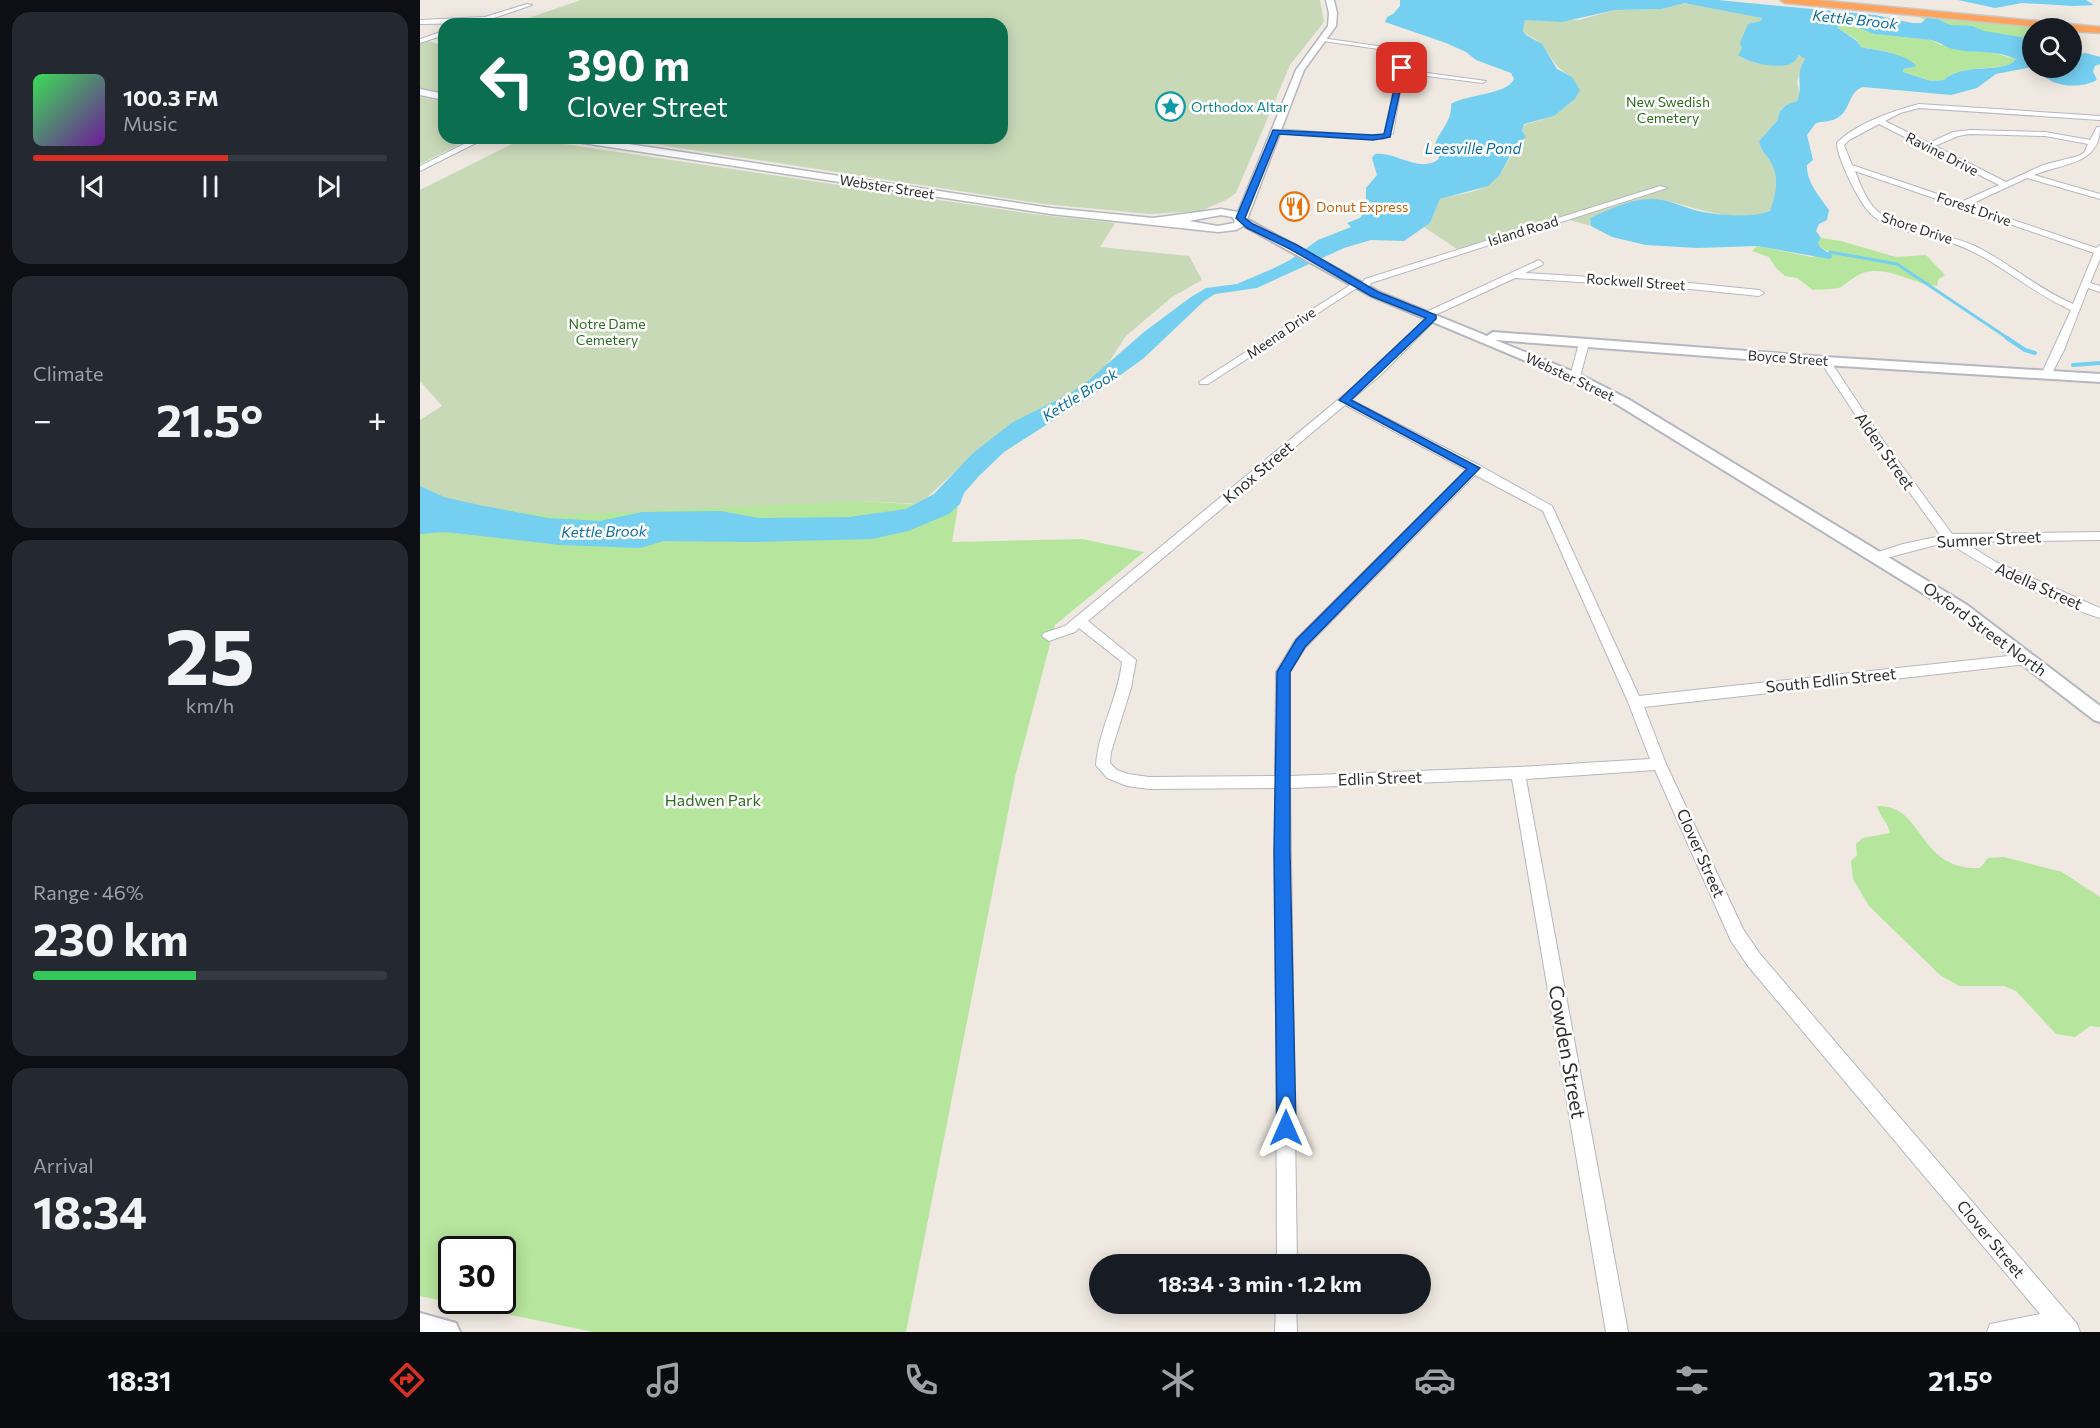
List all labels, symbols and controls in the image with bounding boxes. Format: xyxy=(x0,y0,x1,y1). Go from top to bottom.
water label: Kettle Brook xyxy=(1812,6,1899,33)
map controls xyxy=(2022,18,2082,78)
button: search xyxy=(2022,18,2082,78)
text: 390 m xyxy=(567,38,690,90)
icon: left xyxy=(468,42,546,120)
pin xyxy=(1376,42,1427,93)
icon: arrive xyxy=(1385,51,1418,84)
text: 100.3 FM xyxy=(123,84,219,111)
text: Clover Street xyxy=(567,90,728,123)
place icon: Orthodox Altar xyxy=(1154,91,1186,123)
park label: New Swedish Cemetery xyxy=(1626,93,1710,126)
place label: Orthodox Altar xyxy=(1191,98,1289,115)
text: Music xyxy=(123,111,177,135)
street label: Ravine Drive xyxy=(1903,128,1981,179)
water label: Leesville Pond xyxy=(1425,139,1522,157)
icon: previous xyxy=(76,170,109,203)
icon: pause xyxy=(194,170,227,203)
icon: next xyxy=(312,170,345,203)
street label: Webster Street xyxy=(838,171,936,202)
street label: Forest Drive xyxy=(1935,188,2014,229)
restaurant icon: Donut Express xyxy=(1279,191,1311,223)
place label: Donut Express xyxy=(1316,198,1408,215)
street label: Shore Drive xyxy=(1879,208,1955,247)
street label: Island Road xyxy=(1486,212,1560,249)
street label: Rockwell Street xyxy=(1586,270,1687,293)
street label: Meena Drive xyxy=(1243,303,1319,362)
park label: Notre Dame Cemetery xyxy=(568,315,646,348)
street label: Boyce Street xyxy=(1747,346,1829,369)
street label: Webster Street xyxy=(1523,349,1618,405)
text: Climate xyxy=(33,361,103,385)
water label: Kettle Brook xyxy=(1038,363,1121,424)
text: 21.5° xyxy=(156,391,263,446)
text: − xyxy=(33,398,52,439)
text: + xyxy=(368,398,387,439)
street label: Alden Street xyxy=(1852,408,1919,493)
street label: Knox Street xyxy=(1219,436,1297,507)
water label: Kettle Brook xyxy=(561,521,648,541)
street label: Sumner Street xyxy=(1936,526,2042,551)
street label: Adella Street xyxy=(1993,558,2086,613)
street label: Oxford Street North xyxy=(1920,578,2050,680)
text: 25 xyxy=(165,606,255,701)
street label: South Edlin Street xyxy=(1765,663,1898,696)
text: km/h xyxy=(186,693,234,717)
street label: Edlin Street xyxy=(1337,767,1423,788)
park label: Hadwen Park xyxy=(665,790,761,809)
street label: Clover Street xyxy=(1673,805,1730,901)
text: Range · 46% xyxy=(33,880,144,904)
text: 230 km xyxy=(33,910,188,965)
street label: Cowden Street xyxy=(1544,983,1592,1120)
position arrow xyxy=(1254,1096,1318,1160)
text: Arrival xyxy=(33,1153,94,1177)
text: 18:34 xyxy=(33,1183,147,1238)
street label: Clover Street xyxy=(1953,1196,2030,1282)
speed limit sign: 30 xyxy=(438,1236,516,1314)
text: 18:34 · 3 min · 1.2 km xyxy=(1158,1270,1362,1297)
icon: directions xyxy=(386,1359,428,1401)
icon: music xyxy=(643,1359,685,1401)
icon: phone xyxy=(900,1359,942,1401)
icon: climate xyxy=(1157,1359,1199,1401)
icon: car xyxy=(1414,1359,1456,1401)
icon: filters xyxy=(1671,1359,1713,1401)
text: 18:31 xyxy=(107,1364,172,1397)
text: 21.5° xyxy=(1928,1364,1992,1397)

